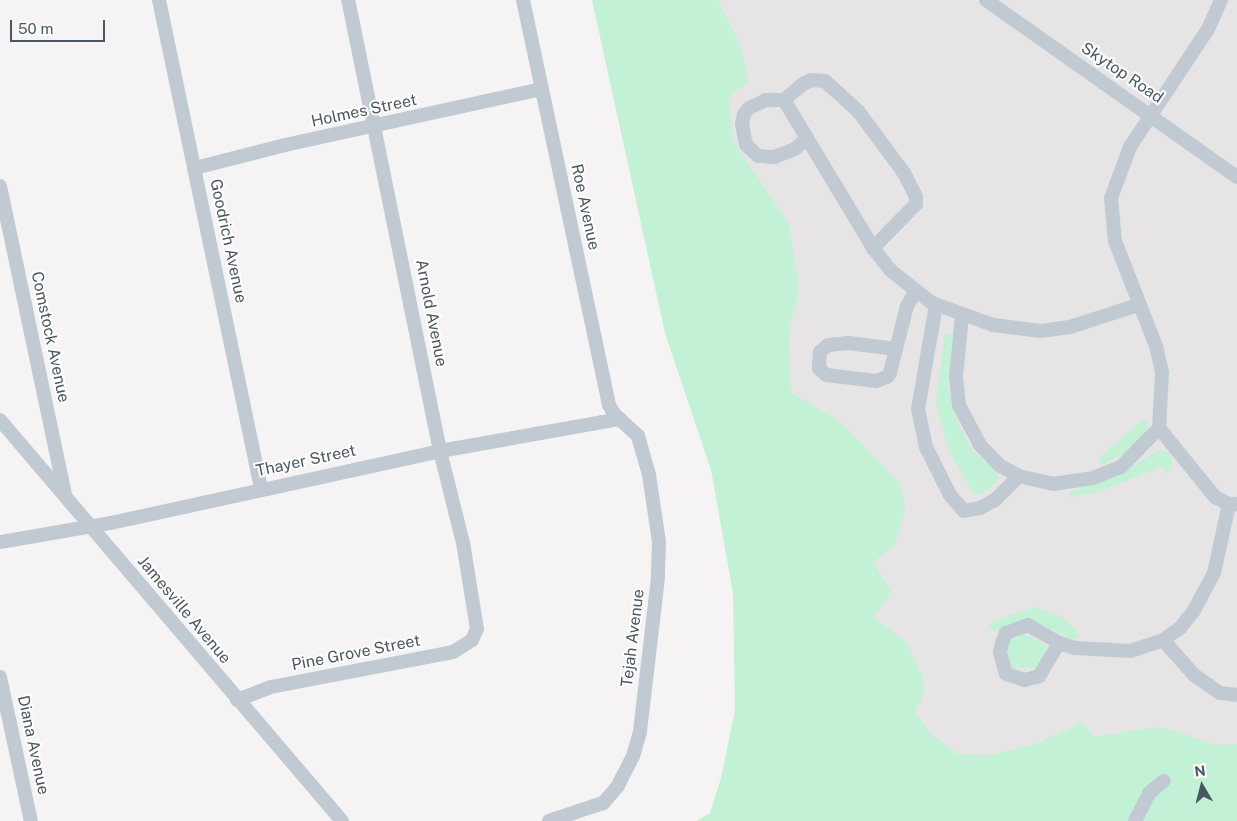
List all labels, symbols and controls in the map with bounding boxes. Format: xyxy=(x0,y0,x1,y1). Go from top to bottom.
scale bar xyxy=(12,10,108,42)
text: 50 m xyxy=(18,20,53,37)
street label: Skytop Road xyxy=(1077,39,1167,107)
street label: Holmes Street xyxy=(309,90,419,132)
street label: Roe Avenue xyxy=(567,162,603,252)
street label: Goodrich Avenue xyxy=(205,177,251,305)
street label: Arnold Avenue xyxy=(411,258,451,368)
street label: Comstock Avenue xyxy=(27,270,73,404)
street label: Thayer Street xyxy=(254,441,358,481)
street label: Jamesville Avenue xyxy=(133,552,235,668)
street label: Tejah Avenue xyxy=(617,588,649,688)
street label: Pine Grove Street xyxy=(290,631,422,675)
street label: Diana Avenue xyxy=(13,694,53,796)
north arrow xyxy=(1177,761,1227,811)
text: N xyxy=(1193,762,1206,780)

